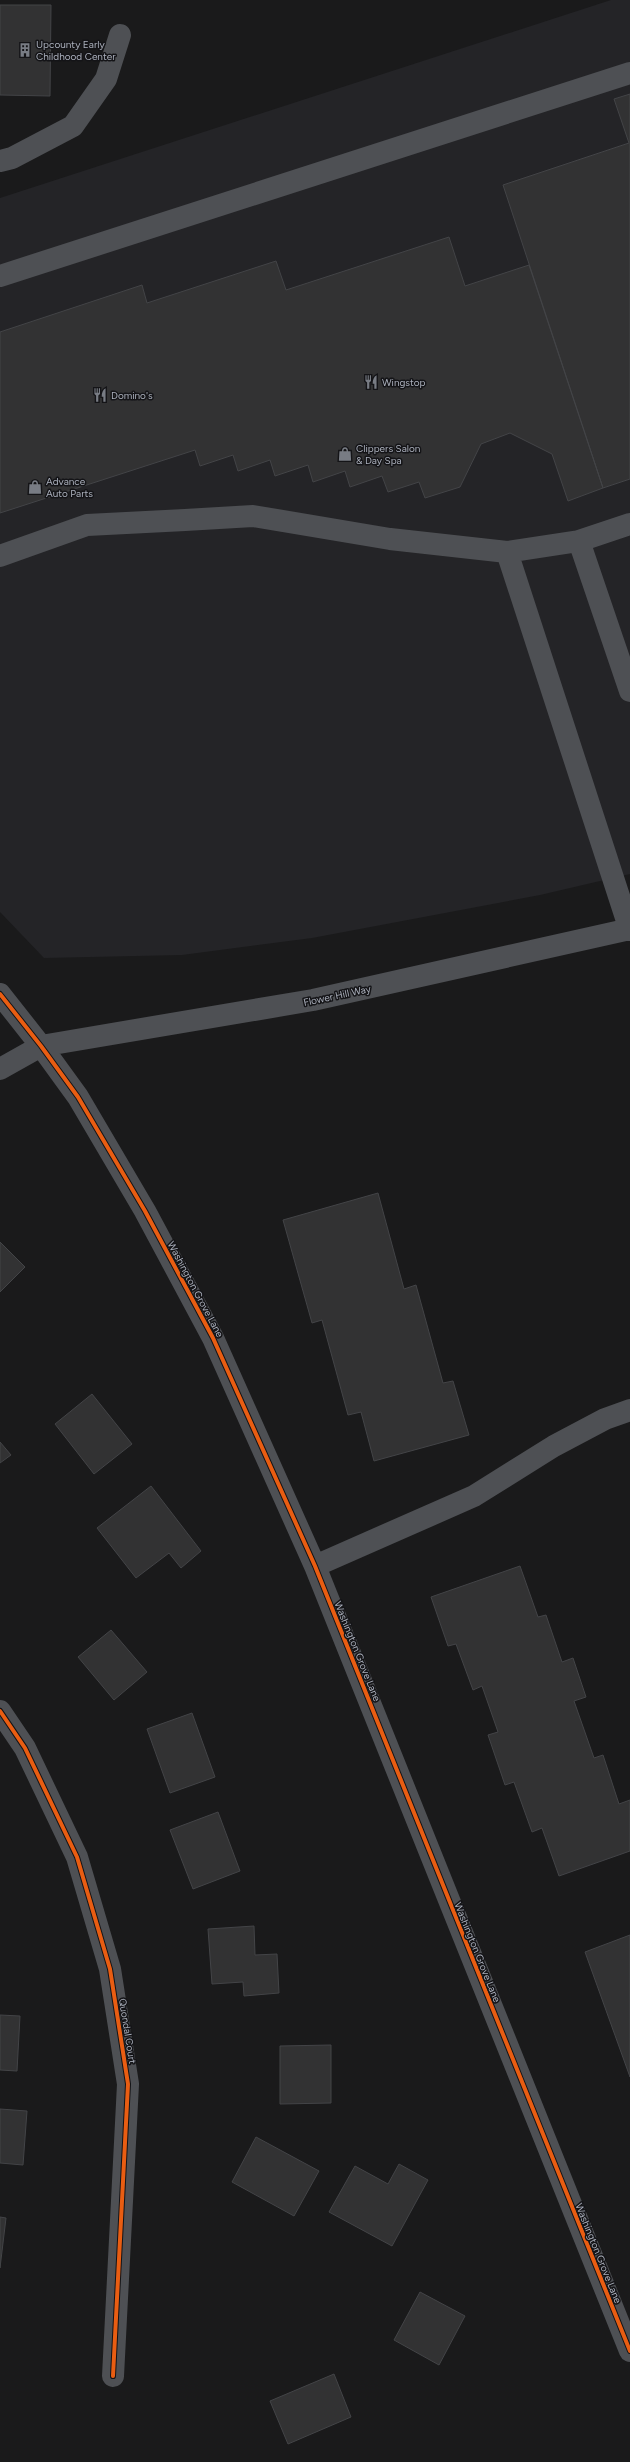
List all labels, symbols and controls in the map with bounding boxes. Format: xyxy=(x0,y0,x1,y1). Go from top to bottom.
place label: Upcounty Early Childhood Center xyxy=(36,38,116,63)
building icon: Upcounty Early Childhood Center xyxy=(17,42,33,58)
restaurant icon: Wingstop xyxy=(363,374,379,390)
place label: Wingstop xyxy=(382,376,426,389)
restaurant icon: Domino's xyxy=(92,387,108,403)
place label: Domino's xyxy=(111,389,153,402)
place label: Clippers Salon & Day Spa xyxy=(356,442,421,467)
shop icon: Clippers Salon & Day Spa xyxy=(337,446,353,462)
place label: Advance Auto Parts xyxy=(46,475,93,500)
shop icon: Advance Auto Parts xyxy=(27,479,43,495)
street label: Flower Hill Way xyxy=(302,982,373,1009)
street label: Washington Grove Lane xyxy=(165,1239,227,1340)
street label: Washington Grove Lane xyxy=(331,1599,384,1704)
street label: Washington Grove Lane xyxy=(451,1900,504,2005)
street label: Quondal Court xyxy=(116,1997,139,2065)
street label: Washington Grove Lane xyxy=(572,2201,625,2306)

